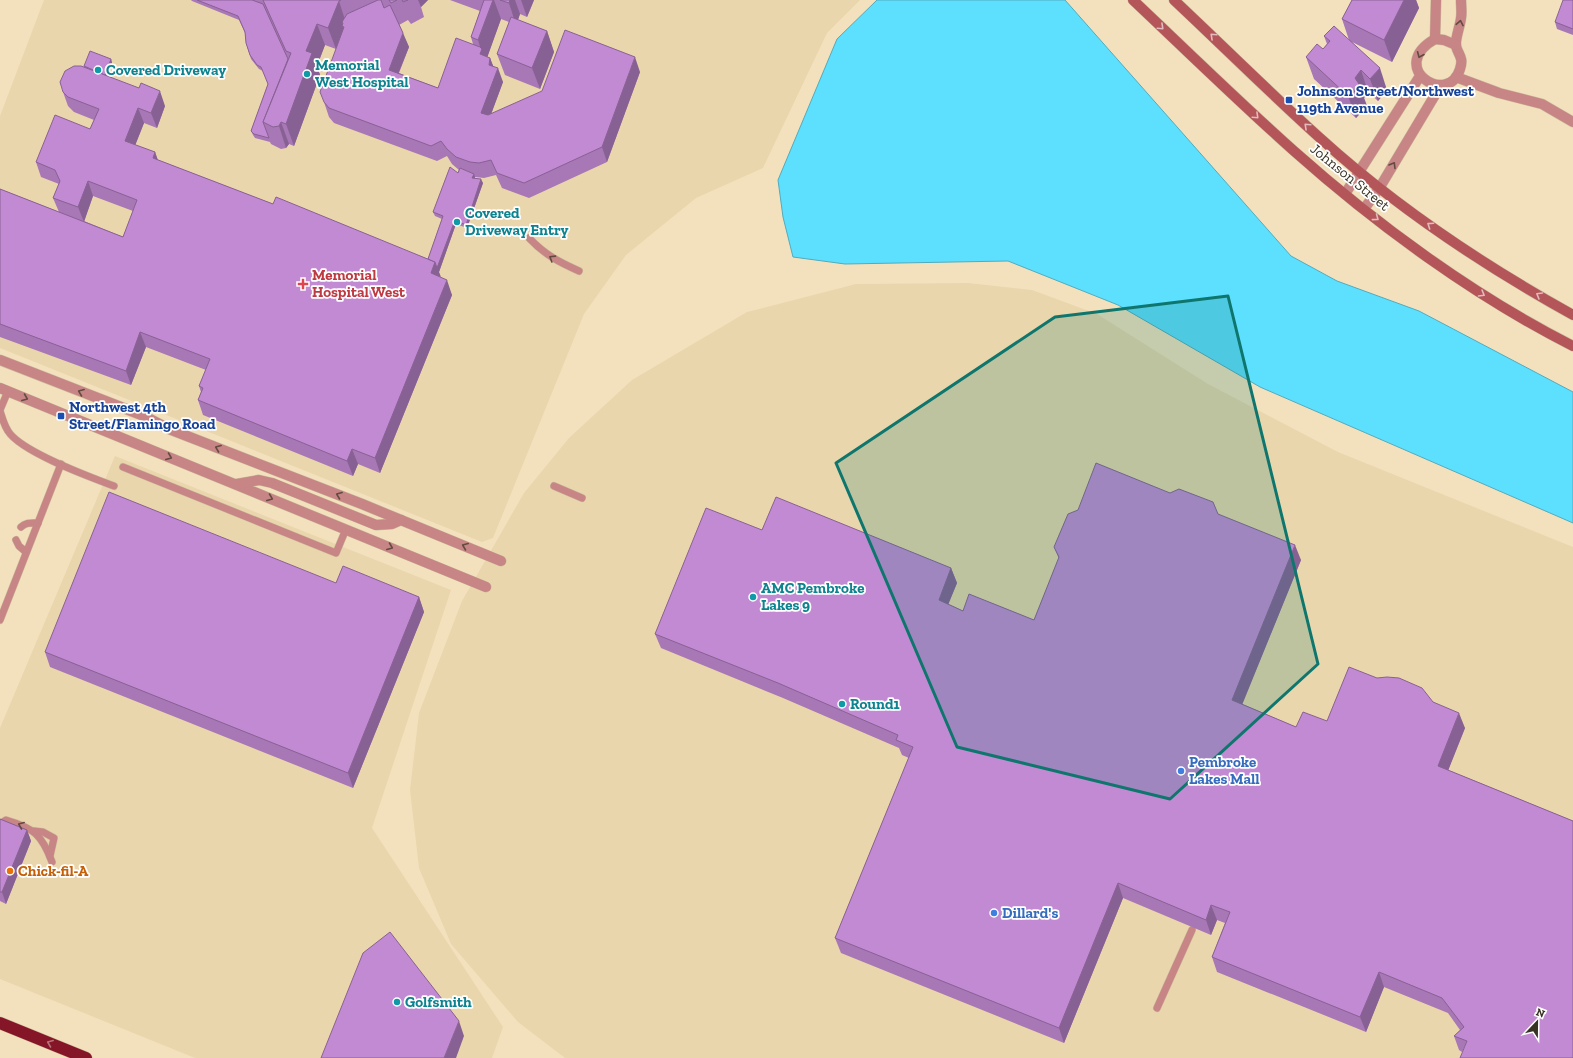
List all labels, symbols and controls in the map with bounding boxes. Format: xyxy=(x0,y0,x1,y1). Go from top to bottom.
one-way arrow xyxy=(1456,20,1464,26)
one-way arrow xyxy=(1156,22,1164,29)
one-way arrow xyxy=(1210,34,1218,41)
one-way arrow xyxy=(1416,51,1424,58)
place label: Memorial West Hospital xyxy=(315,56,409,91)
place label: Covered Driveway xyxy=(106,61,226,79)
marker: Covered Driveway xyxy=(93,65,103,75)
marker: Memorial West Hospital xyxy=(302,69,312,79)
place label: Johnson Street/Northwest 119th Avenue xyxy=(1297,82,1475,117)
marker: Johnson Street/Northwest 119th Avenue xyxy=(1284,95,1294,105)
one-way arrow xyxy=(1251,111,1259,118)
one-way arrow xyxy=(1304,123,1312,131)
street label: Johnson Street xyxy=(1307,139,1394,215)
one-way arrow xyxy=(1389,162,1396,169)
place label: Covered Driveway Entry xyxy=(465,204,569,239)
one-way arrow xyxy=(1372,213,1379,221)
marker: Covered Driveway Entry xyxy=(452,217,462,227)
one-way arrow xyxy=(1427,222,1434,230)
one-way arrow xyxy=(549,255,556,262)
place label: Memorial Hospital West xyxy=(312,266,406,301)
marker: Memorial Hospital West xyxy=(297,278,309,290)
one-way arrow xyxy=(1478,289,1485,296)
one-way arrow xyxy=(1536,293,1543,300)
one-way arrow xyxy=(78,388,85,396)
one-way arrow xyxy=(22,394,29,402)
place label: Northwest 4th Street/Flamingo Road xyxy=(69,398,216,433)
marker: Northwest 4th Street/Flamingo Road xyxy=(56,411,66,421)
one-way arrow xyxy=(214,444,221,452)
one-way arrow xyxy=(165,452,173,460)
one-way arrow xyxy=(336,491,343,499)
one-way arrow xyxy=(266,494,273,502)
one-way arrow xyxy=(387,543,394,551)
one-way arrow xyxy=(462,543,469,551)
place label: AMC Pembroke Lakes 9 xyxy=(761,579,864,614)
marker: AMC Pembroke Lakes 9 xyxy=(748,592,758,602)
place label: Round1 xyxy=(850,695,900,713)
marker: Round1 xyxy=(837,699,847,709)
place label: Pembroke Lakes Mall xyxy=(1189,753,1260,788)
marker: Pembroke Lakes Mall xyxy=(1176,766,1186,776)
one-way arrow xyxy=(17,822,24,830)
place label: Chick-fil-A xyxy=(18,862,89,880)
marker: Chick-fil-A xyxy=(5,866,15,876)
place label: Dillard's xyxy=(1002,904,1058,922)
marker: Dillard's xyxy=(989,908,999,918)
place label: Golfsmith xyxy=(405,993,472,1011)
marker: Golfsmith xyxy=(392,997,402,1007)
north arrow xyxy=(1517,1002,1557,1042)
text: N xyxy=(1534,1006,1547,1021)
one-way arrow xyxy=(46,1040,53,1048)

